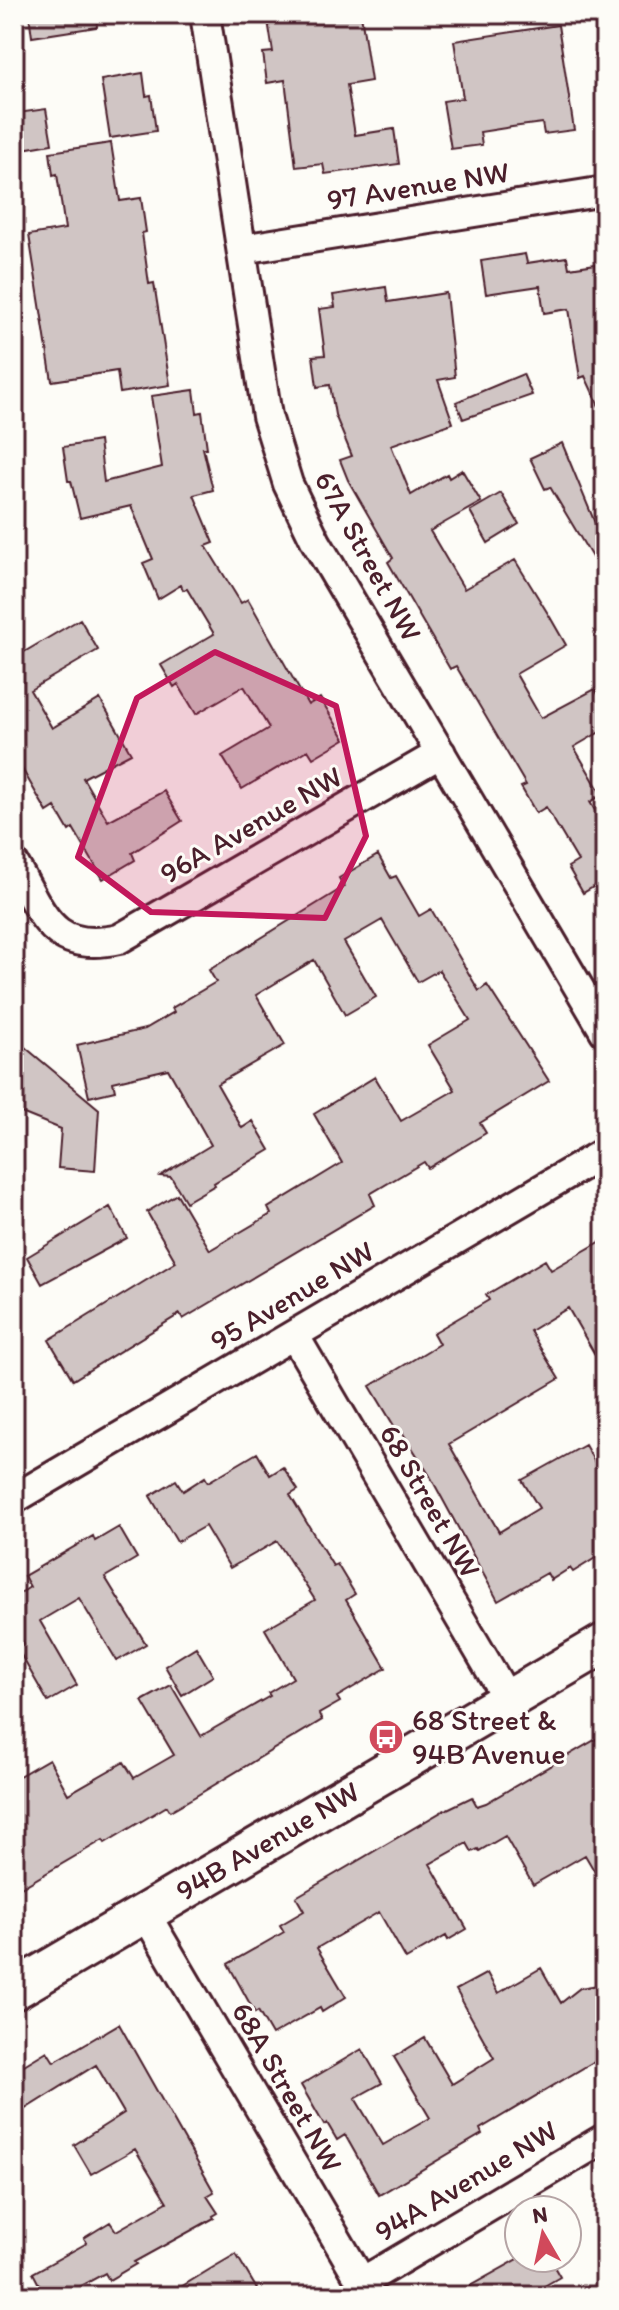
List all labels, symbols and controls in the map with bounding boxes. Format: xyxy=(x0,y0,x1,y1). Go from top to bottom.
street label: 97 Avenue NW xyxy=(324,153,512,218)
street label: 67A Street NW xyxy=(307,464,430,647)
street label: 96A Avenue NW xyxy=(153,757,349,892)
street label: 95 Avenue NW xyxy=(203,1232,380,1359)
street label: 68 Street NW xyxy=(372,1417,489,1584)
place label: 68 Street & 94B Avenue xyxy=(412,1701,566,1772)
bus stop icon: 68 Street & 94B Avenue xyxy=(367,1718,405,1756)
street label: 94B Avenue NW xyxy=(169,1773,366,1909)
street label: 68A Street NW xyxy=(224,1995,351,2178)
street label: 94A Avenue NW xyxy=(368,2112,564,2250)
north arrow xyxy=(503,2194,583,2274)

